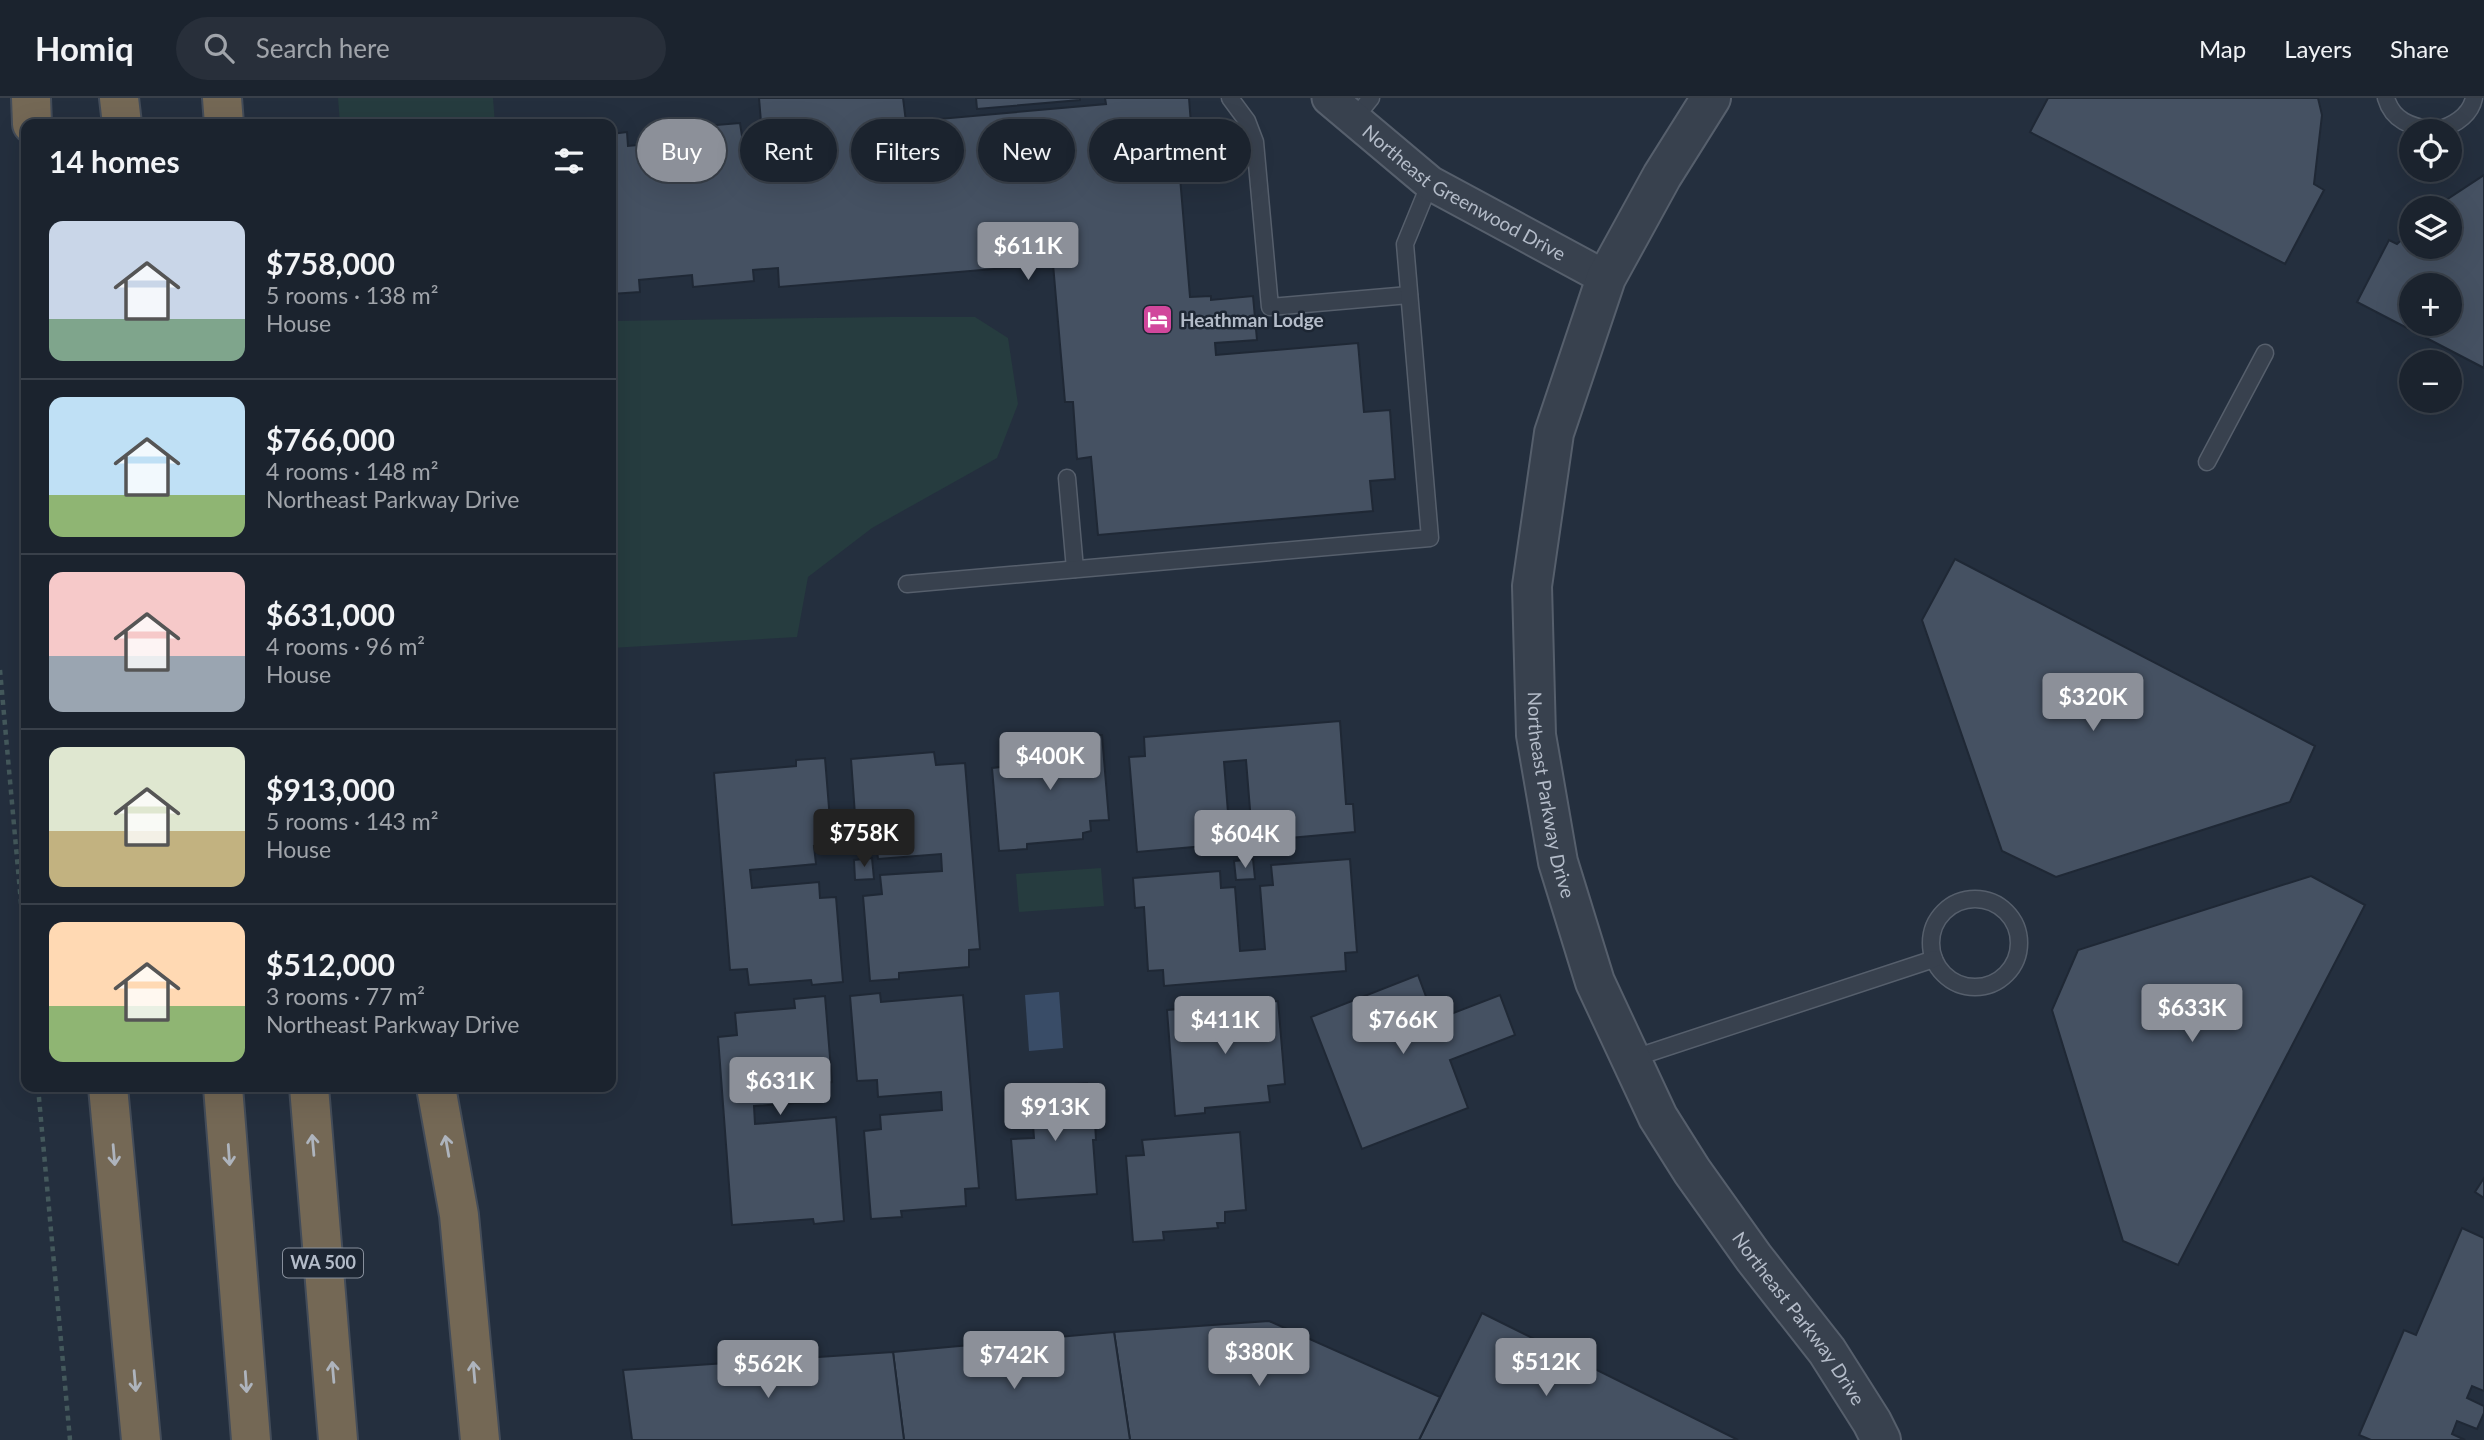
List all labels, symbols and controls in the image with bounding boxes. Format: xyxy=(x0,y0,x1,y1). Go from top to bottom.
search box xyxy=(176,17,666,80)
text: Homiq xyxy=(35,28,134,68)
icon: search xyxy=(200,29,238,67)
text: Search here xyxy=(256,32,390,64)
text: Map xyxy=(2199,34,2246,63)
text: Layers xyxy=(2284,34,2352,63)
text: Share xyxy=(2390,34,2449,63)
chip: Buy xyxy=(637,119,726,182)
chip: Rent xyxy=(740,119,837,182)
chip: Filters xyxy=(851,119,964,182)
chip: New xyxy=(978,119,1075,182)
chip: Apartment xyxy=(1089,119,1251,182)
street label: Northeast Greenwood Drive xyxy=(1358,119,1570,265)
map controls xyxy=(2399,119,2462,413)
button: locate xyxy=(2399,119,2462,182)
icon: filters xyxy=(550,142,588,180)
text: 14 homes xyxy=(49,143,180,179)
button: layers xyxy=(2399,196,2462,259)
pin: $611K xyxy=(979,222,1077,282)
text: $611K xyxy=(993,231,1063,259)
text: $758,000 xyxy=(266,245,395,281)
icon: home xyxy=(105,249,189,333)
button: + xyxy=(2399,273,2462,336)
text: 5 rooms · 138 m² xyxy=(266,281,438,309)
hotel icon: Heathman Lodge xyxy=(1140,303,1174,337)
place label: Heathman Lodge xyxy=(1180,308,1324,331)
text: House xyxy=(266,309,331,337)
button: − xyxy=(2399,350,2462,413)
text: $766,000 xyxy=(266,421,395,457)
icon: home xyxy=(105,425,189,509)
text: 4 rooms · 148 m² xyxy=(266,457,438,485)
text: Northeast Parkway Drive xyxy=(266,485,519,513)
text: $631,000 xyxy=(266,596,395,632)
icon: home xyxy=(105,600,189,684)
text: 4 rooms · 96 m² xyxy=(266,632,425,660)
text: House xyxy=(266,660,331,688)
pin: $320K xyxy=(2044,674,2142,733)
text: $320K xyxy=(2058,682,2128,710)
street label: Northeast Parkway Drive xyxy=(1524,691,1580,901)
pin: $400K xyxy=(1001,732,1099,792)
text: $400K xyxy=(1015,741,1085,769)
text: $913,000 xyxy=(266,771,395,807)
icon: home xyxy=(105,775,189,859)
text: 5 rooms · 143 m² xyxy=(266,807,438,835)
pin: $758K xyxy=(815,810,913,869)
pin: $604K xyxy=(1196,810,1294,870)
text: $758K xyxy=(829,818,899,846)
text: $604K xyxy=(1210,819,1280,847)
text: House xyxy=(266,835,331,863)
text: $512,000 xyxy=(266,946,395,982)
icon: home xyxy=(105,950,189,1034)
text: 3 rooms · 77 m² xyxy=(266,982,425,1010)
pin: $633K xyxy=(2143,984,2241,1044)
text: $633K xyxy=(2157,993,2227,1021)
pin: $411K xyxy=(1176,996,1274,1056)
pin: $766K xyxy=(1354,996,1452,1056)
text: $411K xyxy=(1190,1005,1260,1033)
text: $766K xyxy=(1368,1005,1438,1033)
text: Northeast Parkway Drive xyxy=(266,1010,519,1038)
pin: $631K xyxy=(731,1058,829,1117)
text: $631K xyxy=(745,1066,815,1094)
pin: $913K xyxy=(1006,1084,1104,1143)
text: $913K xyxy=(1020,1092,1090,1120)
one-way arrow xyxy=(307,1135,320,1157)
one-way arrow xyxy=(440,1135,453,1158)
one-way arrow xyxy=(108,1143,121,1166)
one-way arrow xyxy=(223,1143,236,1166)
street label: Northeast Parkway Drive xyxy=(1728,1227,1870,1409)
road number: WA 500 xyxy=(283,1248,363,1278)
pin: $380K xyxy=(1210,1328,1308,1388)
pin: $742K xyxy=(965,1332,1063,1391)
text: $380K xyxy=(1224,1337,1294,1365)
pin: $512K xyxy=(1497,1338,1595,1398)
pin: $562K xyxy=(719,1340,817,1400)
text: $742K xyxy=(979,1340,1049,1368)
text: $512K xyxy=(1511,1347,1581,1375)
text: $562K xyxy=(733,1349,803,1377)
one-way arrow xyxy=(326,1361,339,1384)
one-way arrow xyxy=(467,1361,480,1384)
one-way arrow xyxy=(129,1369,142,1392)
one-way arrow xyxy=(240,1370,253,1392)

